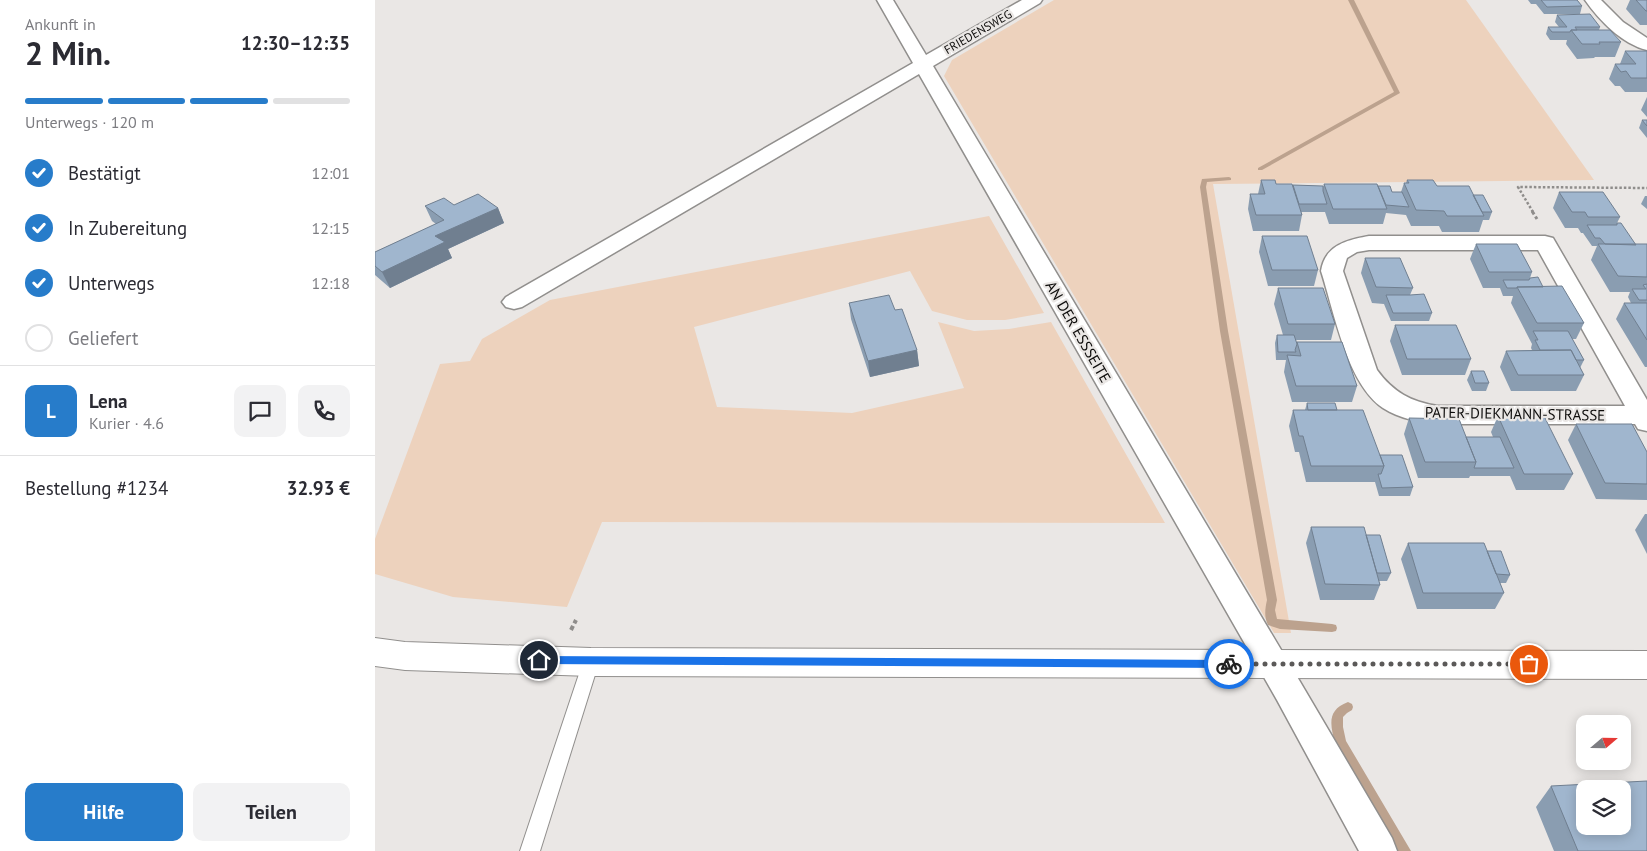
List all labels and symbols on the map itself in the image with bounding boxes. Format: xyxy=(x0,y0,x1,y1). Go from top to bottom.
street label: FRIEDENSWEG xyxy=(941,6,1014,57)
street label: AN DER ESSSEITE xyxy=(1042,277,1115,386)
street label: PATER-DIEKMANN-STRASSE xyxy=(1425,402,1605,425)
pin xyxy=(518,639,560,681)
courier xyxy=(1204,639,1254,689)
pin xyxy=(1508,643,1550,685)
north arrow xyxy=(1576,715,1631,770)

